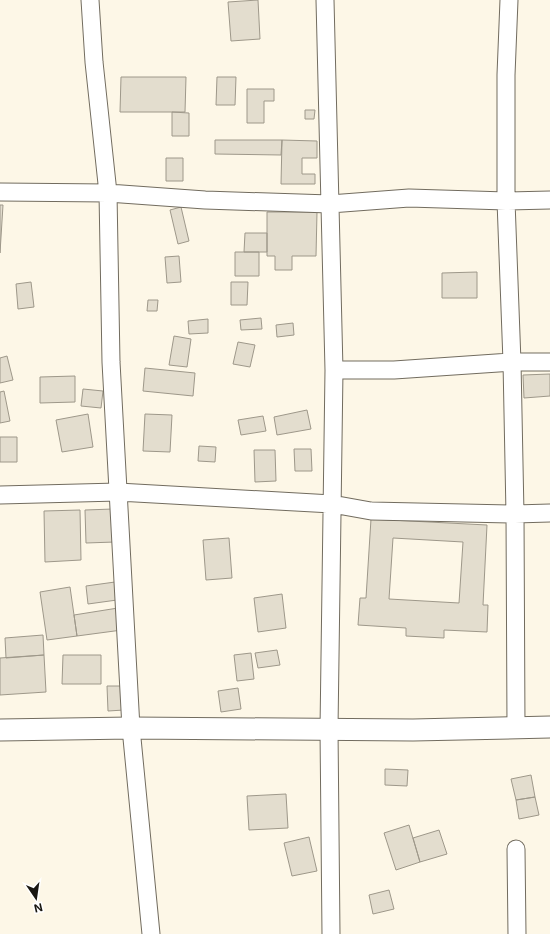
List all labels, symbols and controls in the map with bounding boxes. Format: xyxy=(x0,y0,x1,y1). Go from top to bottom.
north arrow xyxy=(16,878,56,918)
text: N xyxy=(33,900,44,916)

